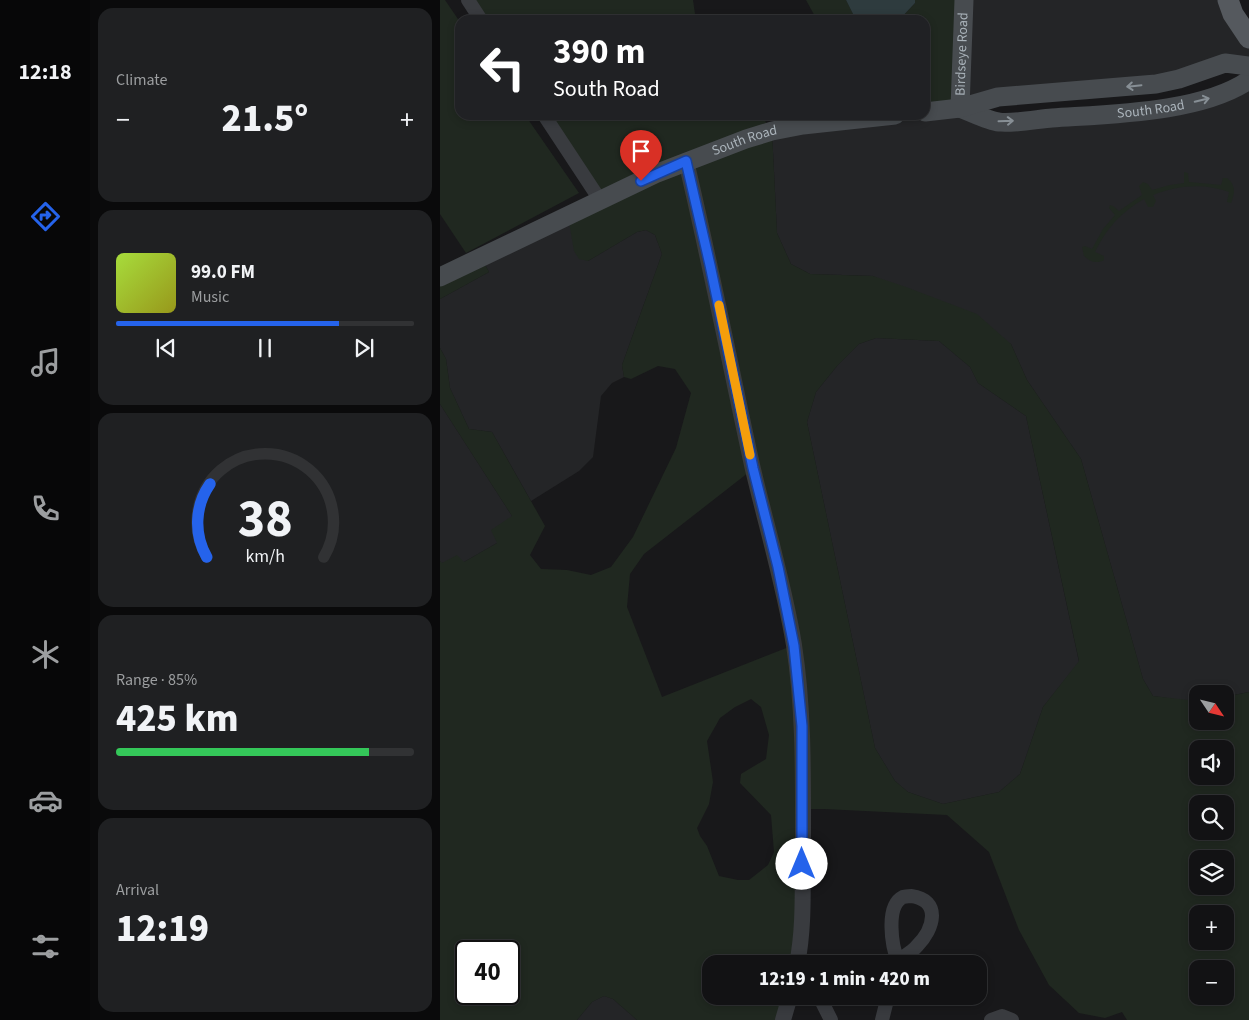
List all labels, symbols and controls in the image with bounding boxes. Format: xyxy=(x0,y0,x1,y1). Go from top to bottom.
street label: Birdseye Road xyxy=(950,12,974,96)
text: 390 m xyxy=(553,27,645,77)
icon: left xyxy=(470,35,535,100)
text: 12:18 xyxy=(18,56,72,88)
text: Climate xyxy=(116,69,167,91)
text: South Road xyxy=(553,73,660,105)
one-way arrow xyxy=(1126,81,1142,91)
text: 21.5° xyxy=(222,92,308,146)
one-way arrow xyxy=(1193,94,1209,104)
street label: South Road xyxy=(1116,95,1186,124)
text: − xyxy=(116,100,130,140)
text: + xyxy=(400,100,414,140)
one-way arrow xyxy=(998,117,1014,126)
street label: South Road xyxy=(709,120,779,161)
pin xyxy=(620,130,662,181)
icon: arrive xyxy=(627,137,655,165)
icon: directions xyxy=(28,199,63,234)
text: 99.0 FM xyxy=(191,259,255,286)
text: Music xyxy=(191,286,229,308)
icon: previous xyxy=(152,334,180,362)
icon: pause xyxy=(251,334,279,362)
icon: next xyxy=(350,334,378,362)
icon: music xyxy=(28,345,63,380)
text: 38 xyxy=(238,483,292,557)
icon: phone xyxy=(28,491,63,526)
text: km/h xyxy=(245,544,285,569)
icon: climate xyxy=(28,637,63,672)
text: Range · 85% xyxy=(116,669,197,691)
north arrow xyxy=(1189,685,1234,730)
map controls xyxy=(1189,685,1234,1005)
text: 425 km xyxy=(116,692,238,746)
button: sound xyxy=(1189,740,1234,785)
icon: car xyxy=(28,783,63,818)
button: search xyxy=(1189,795,1234,840)
position arrow xyxy=(775,837,827,889)
button: layers xyxy=(1189,850,1234,895)
text: Arrival xyxy=(116,879,159,901)
text: 12:19 xyxy=(116,902,209,956)
button: + xyxy=(1189,905,1234,950)
icon: filters xyxy=(28,929,63,964)
speed limit sign: 40 xyxy=(455,940,520,1005)
button: − xyxy=(1189,960,1234,1005)
text: 12:19 · 1 min · 420 m xyxy=(759,966,930,993)

